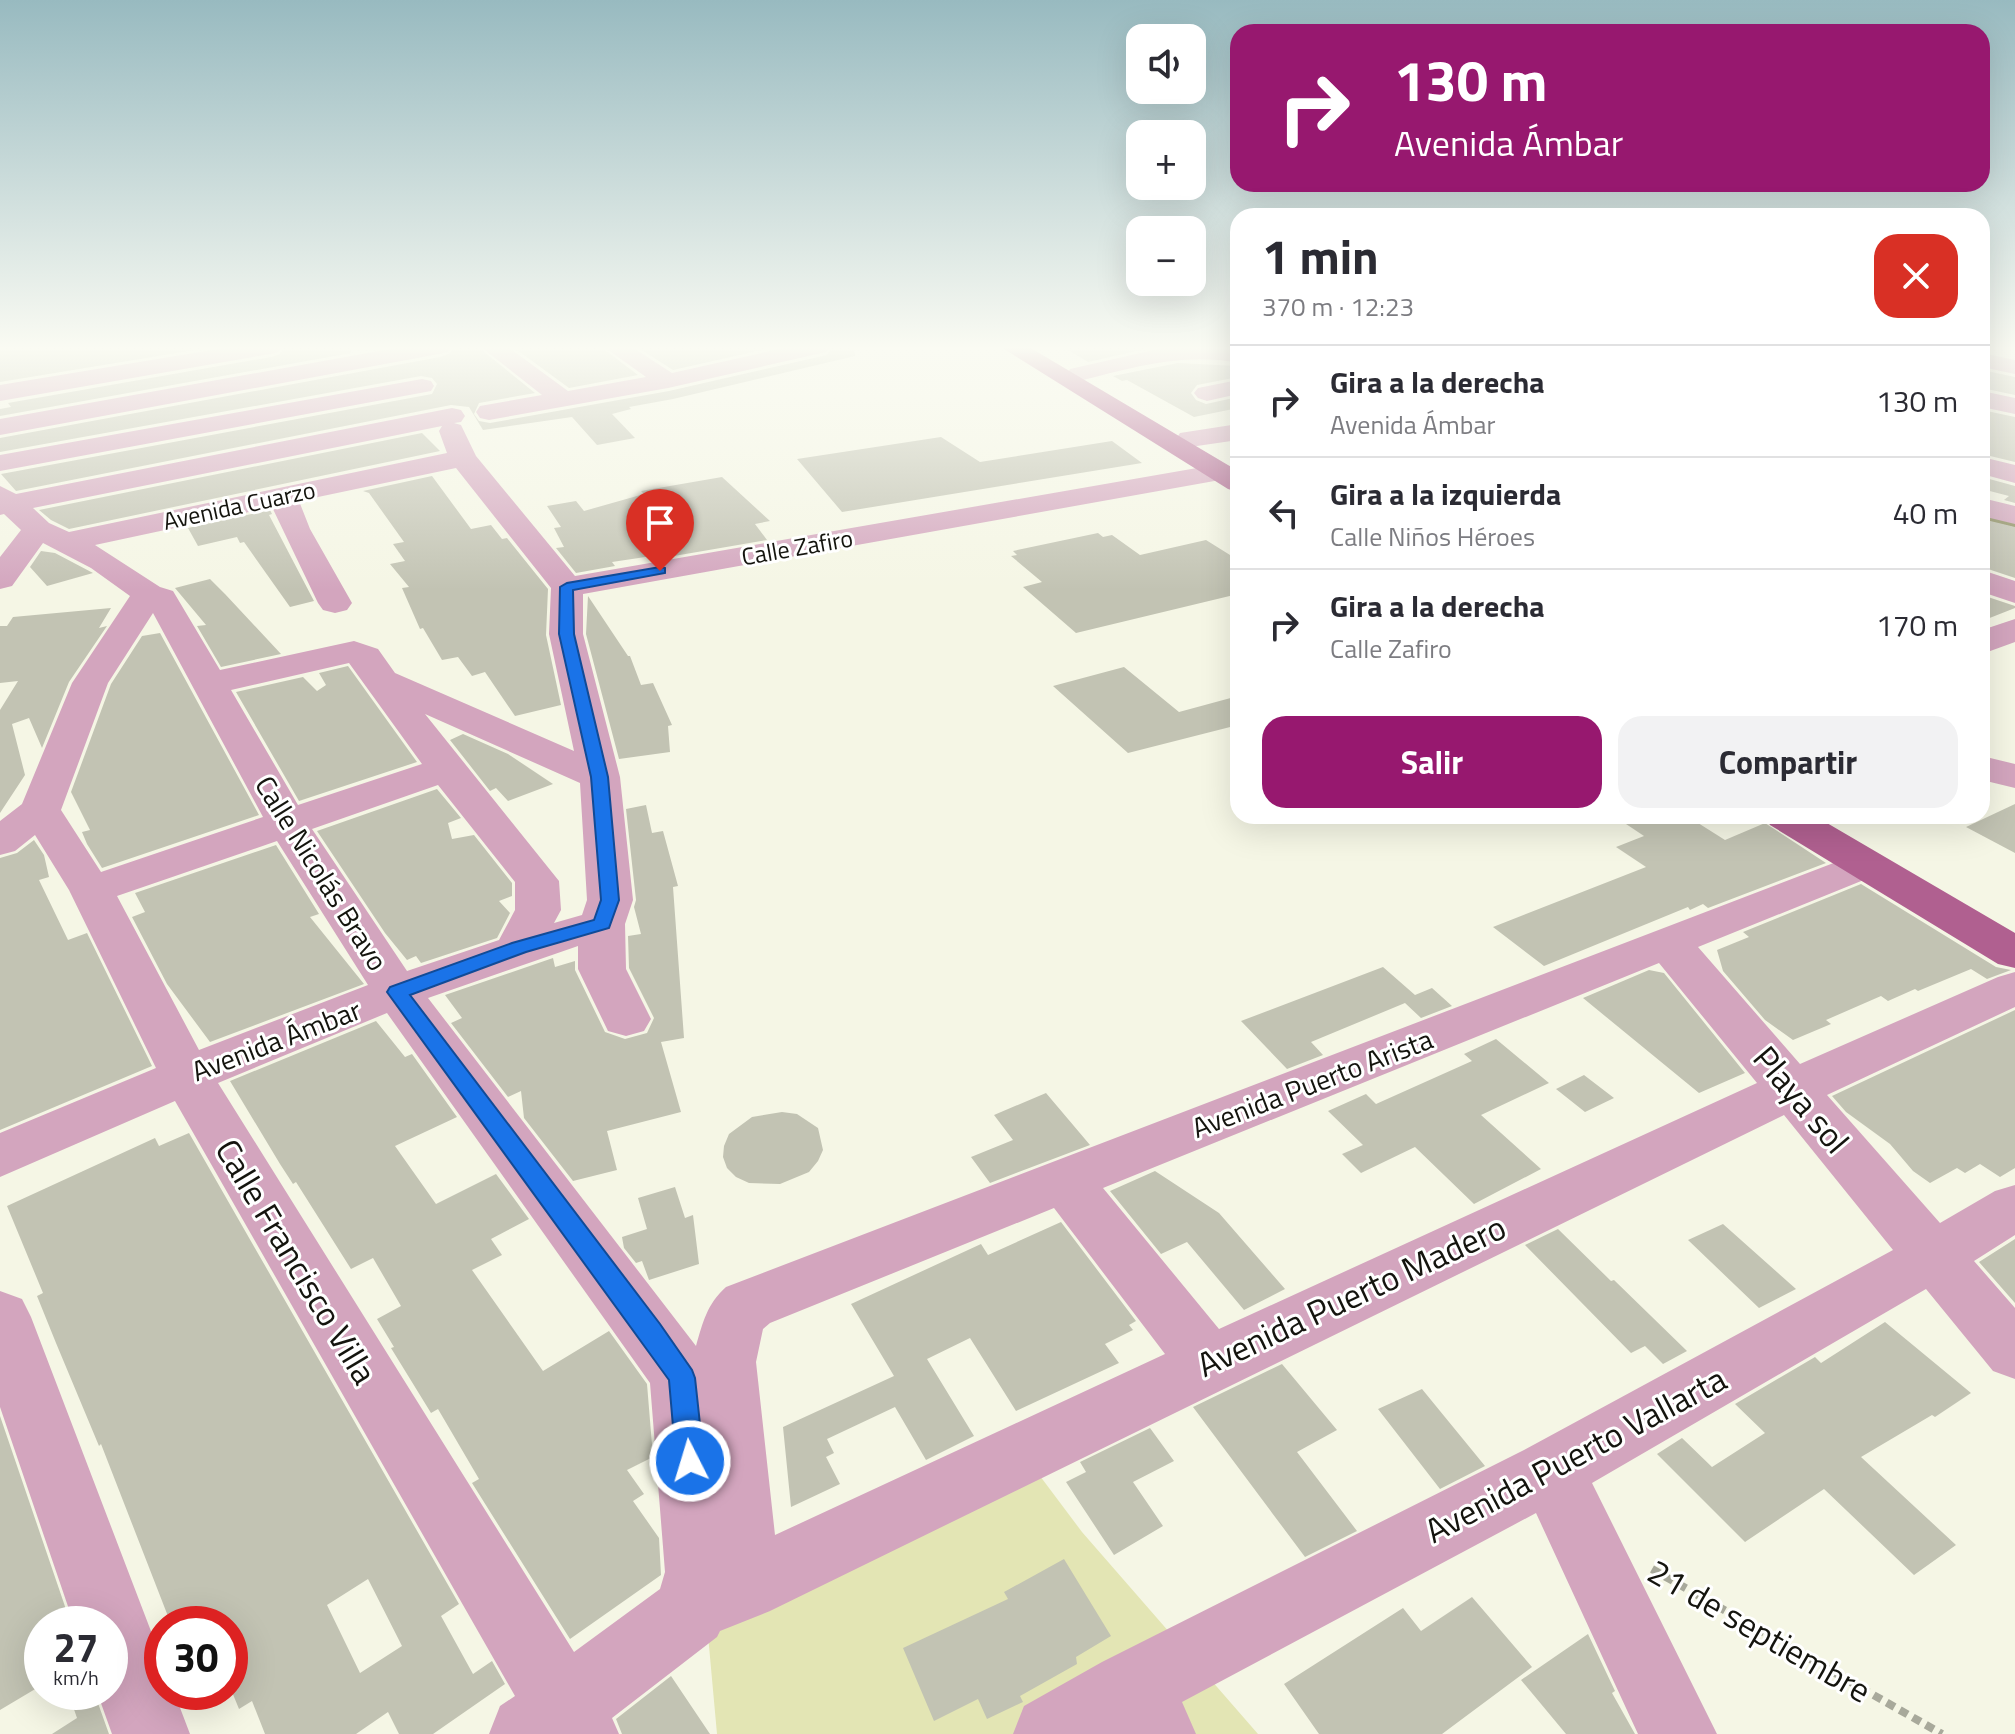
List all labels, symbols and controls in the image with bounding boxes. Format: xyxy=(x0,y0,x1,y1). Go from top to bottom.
map controls xyxy=(1126,24,1206,296)
button: sound xyxy=(1126,24,1206,104)
text: 130 m xyxy=(1394,38,1547,123)
icon: right xyxy=(1262,56,1366,160)
text: Avenida Ámbar xyxy=(1394,115,1623,170)
button: + xyxy=(1126,120,1206,200)
button: − xyxy=(1126,216,1206,296)
text: 1 min xyxy=(1262,220,1379,293)
button: close xyxy=(1874,234,1958,318)
text: 370 m · 12:23 xyxy=(1262,287,1414,326)
text: Gira a la derecha xyxy=(1330,359,1545,405)
text: 130 m xyxy=(1876,378,1958,424)
icon: right xyxy=(1262,379,1306,423)
text: Avenida Ámbar xyxy=(1330,405,1496,444)
street label: Avenida Cuarzo xyxy=(160,471,318,539)
text: Gira a la izquierda xyxy=(1330,471,1561,517)
pin xyxy=(626,489,694,571)
text: 40 m xyxy=(1893,490,1958,536)
icon: left xyxy=(1262,491,1306,535)
icon: arrive xyxy=(638,501,682,545)
text: Calle Niños Héroes xyxy=(1330,517,1535,556)
street label: Calle Zafiro xyxy=(739,520,855,574)
text: Gira a la derecha xyxy=(1330,583,1545,629)
text: 170 m xyxy=(1876,602,1958,648)
icon: right xyxy=(1262,603,1306,647)
text: Calle Zafiro xyxy=(1330,629,1452,668)
button: Salir xyxy=(1262,716,1602,808)
button: Compartir xyxy=(1618,716,1958,808)
street label: Calle Nicolás Bravo xyxy=(245,767,399,979)
street label: Avenida Ámbar xyxy=(185,988,367,1092)
street label: Avenida Puerto Arista xyxy=(1185,1017,1439,1149)
street label: Playa sol xyxy=(1741,1034,1863,1164)
street label: Calle Francisco Villa xyxy=(203,1128,391,1394)
street label: Avenida Puerto Madero xyxy=(1188,1200,1514,1390)
street label: Avenida Puerto Vallarta xyxy=(1415,1352,1735,1556)
position arrow xyxy=(648,1419,732,1503)
street label: 21 de septiembre xyxy=(1639,1545,1881,1715)
speed limit sign: 30 xyxy=(144,1606,248,1710)
text: 27 xyxy=(54,1617,98,1678)
text: km/h xyxy=(53,1662,99,1693)

